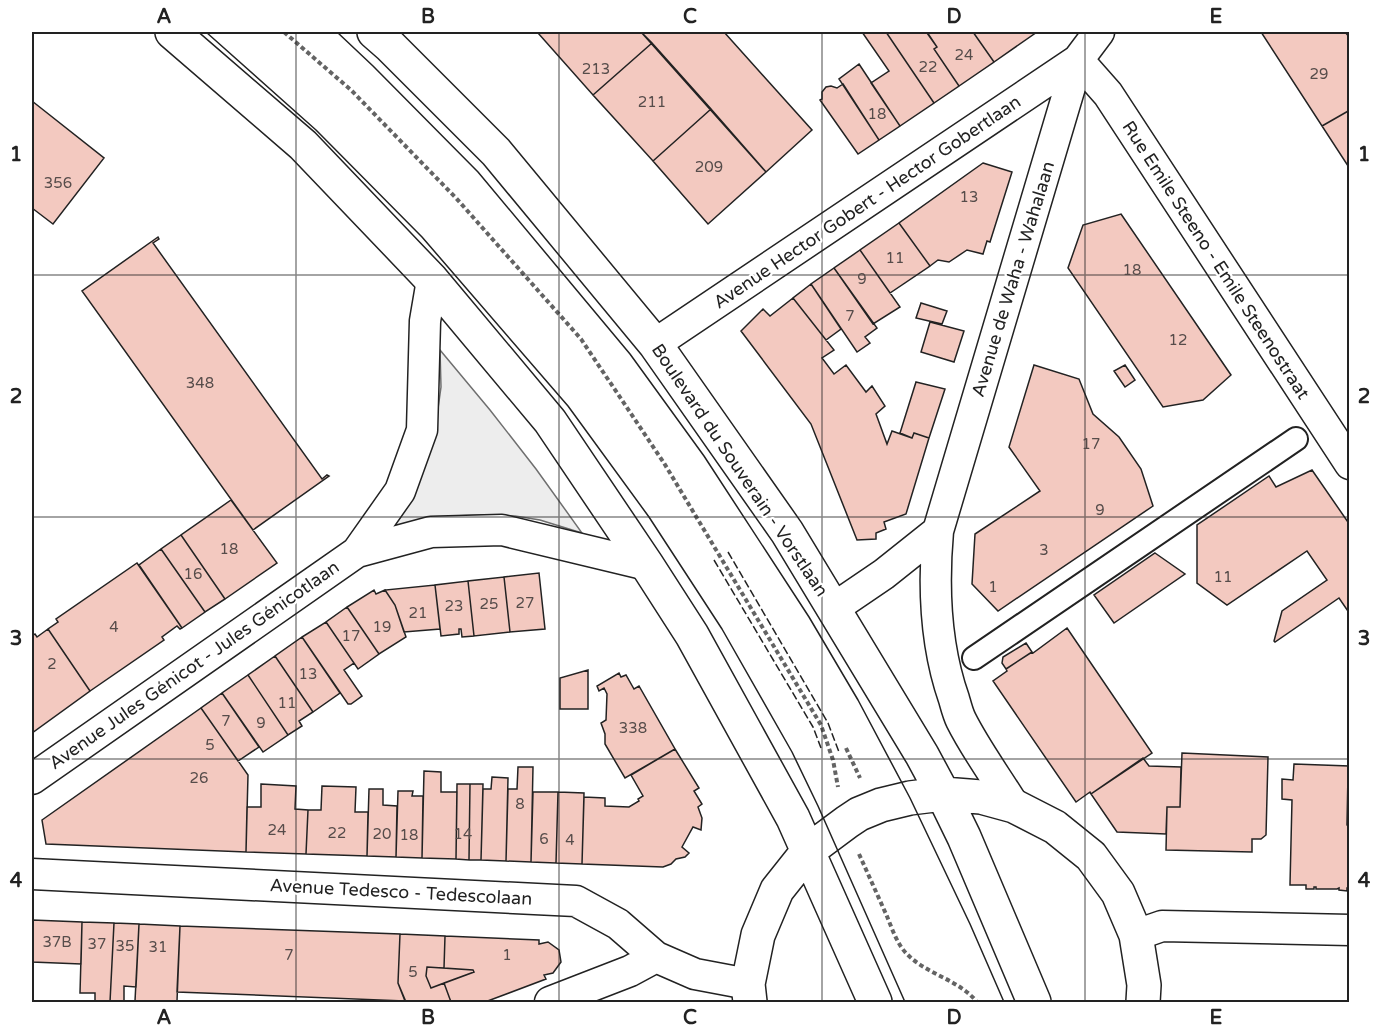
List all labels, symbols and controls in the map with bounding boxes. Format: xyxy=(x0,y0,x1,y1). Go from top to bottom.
text: A xyxy=(157,5,172,29)
text: B xyxy=(421,5,435,29)
text: C xyxy=(683,5,697,29)
text: D xyxy=(946,5,962,29)
text: E xyxy=(1210,5,1223,29)
house number: 24 xyxy=(955,46,973,64)
house number: 22 xyxy=(919,58,937,76)
house number: 213 xyxy=(582,60,610,78)
house number: 29 xyxy=(1310,65,1328,83)
street label: Avenue Hector Gobert - Hector Gobertlaan xyxy=(709,91,1025,313)
house number: 211 xyxy=(638,93,666,111)
house number: 18 xyxy=(868,105,886,123)
street label: Rue Emile Steeno - Emile Steenostraat xyxy=(1118,117,1314,403)
text: 1 xyxy=(10,143,22,167)
text: 1 xyxy=(1358,143,1370,167)
house number: 209 xyxy=(695,158,723,176)
street label: Avenue de Waha - Wahalaan xyxy=(967,159,1059,399)
house number: 356 xyxy=(44,174,72,192)
house number: 13 xyxy=(960,188,978,206)
house number: 11 xyxy=(886,249,904,267)
house number: 18 xyxy=(1123,261,1141,279)
house number: 9 xyxy=(857,270,867,288)
house number: 7 xyxy=(845,307,855,325)
house number: 12 xyxy=(1169,331,1187,349)
street label: Boulevard du Souverain - Vorstlaan xyxy=(647,339,833,601)
house number: 348 xyxy=(186,374,214,392)
text: 2 xyxy=(10,385,22,409)
text: 2 xyxy=(1358,385,1370,409)
house number: 17 xyxy=(1082,435,1100,453)
house number: 9 xyxy=(1095,501,1105,519)
house number: 18 xyxy=(220,540,238,558)
house number: 3 xyxy=(1039,541,1049,559)
street label: Avenue Jules Génicot - Jules Génicotlaan xyxy=(45,556,343,774)
house number: 16 xyxy=(184,565,202,583)
house number: 11 xyxy=(1214,568,1232,586)
house number: 1 xyxy=(988,578,998,596)
house number: 27 xyxy=(516,594,534,612)
house number: 25 xyxy=(480,595,498,613)
house number: 23 xyxy=(445,597,463,615)
house number: 21 xyxy=(409,604,427,622)
house number: 4 xyxy=(109,618,119,636)
house number: 19 xyxy=(373,618,391,636)
text: 3 xyxy=(10,627,22,651)
house number: 17 xyxy=(342,627,360,645)
text: 3 xyxy=(1358,627,1370,651)
house number: 2 xyxy=(47,655,57,673)
house number: 13 xyxy=(299,665,317,683)
house number: 11 xyxy=(278,694,296,712)
house number: 7 xyxy=(221,712,231,730)
house number: 9 xyxy=(256,714,266,732)
house number: 338 xyxy=(619,719,647,737)
house number: 5 xyxy=(205,736,215,754)
house number: 26 xyxy=(190,769,208,787)
house number: 8 xyxy=(515,795,525,813)
house number: 24 xyxy=(268,821,286,839)
house number: 22 xyxy=(328,824,346,842)
house number: 20 xyxy=(373,825,391,843)
house number: 14 xyxy=(454,825,472,843)
house number: 18 xyxy=(400,826,418,844)
house number: 6 xyxy=(539,830,549,848)
house number: 4 xyxy=(565,831,575,849)
text: 4 xyxy=(10,869,23,893)
text: 4 xyxy=(1358,869,1371,893)
street label: Avenue Tedesco - Tedescolaan xyxy=(269,874,533,910)
house number: 37B xyxy=(42,933,72,951)
house number: 37 xyxy=(88,935,106,953)
house number: 35 xyxy=(116,937,134,955)
house number: 31 xyxy=(149,938,167,956)
house number: 7 xyxy=(284,946,294,964)
house number: 1 xyxy=(502,946,512,964)
house number: 5 xyxy=(408,963,418,981)
text: A xyxy=(157,1006,172,1030)
text: B xyxy=(421,1006,435,1030)
text: C xyxy=(683,1006,697,1030)
text: D xyxy=(946,1006,962,1030)
text: E xyxy=(1210,1006,1223,1030)

